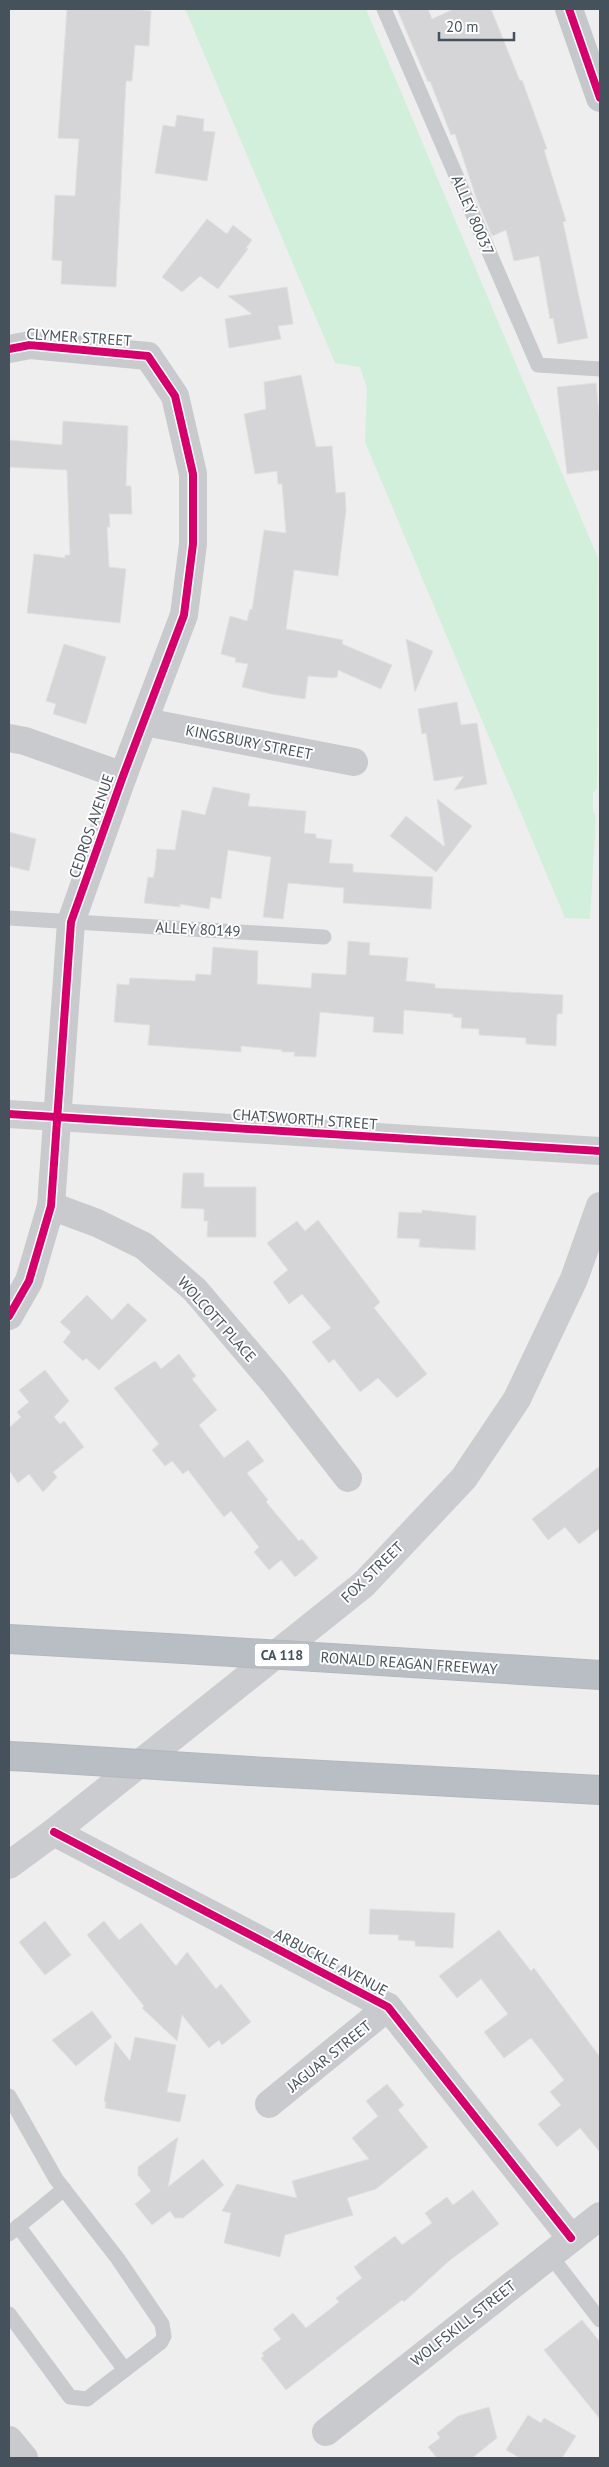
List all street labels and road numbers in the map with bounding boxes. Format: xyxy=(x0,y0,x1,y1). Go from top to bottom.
street label: ALLEY 80037 xyxy=(448,172,498,258)
street label: CLYMER STREET xyxy=(26,324,133,350)
street label: KINGSBURY STREET xyxy=(184,720,315,764)
street label: CEDROS AVENUE xyxy=(64,771,118,881)
street label: ALLEY 80149 xyxy=(155,917,241,941)
street label: CHATSWORTH STREET xyxy=(232,1104,379,1134)
street label: WOLCOTT PLACE xyxy=(174,1272,260,1366)
street label: FOX STREET xyxy=(337,1537,408,1607)
road number: CA 118 xyxy=(254,1644,310,1666)
street label: RONALD REAGAN FREEWAY xyxy=(320,1647,499,1679)
street label: ARBUCKLE AVENUE xyxy=(271,1924,391,2000)
street label: JAGUAR STREET xyxy=(282,2016,376,2096)
street label: WOLFSKILL STREET xyxy=(407,2276,520,2370)

